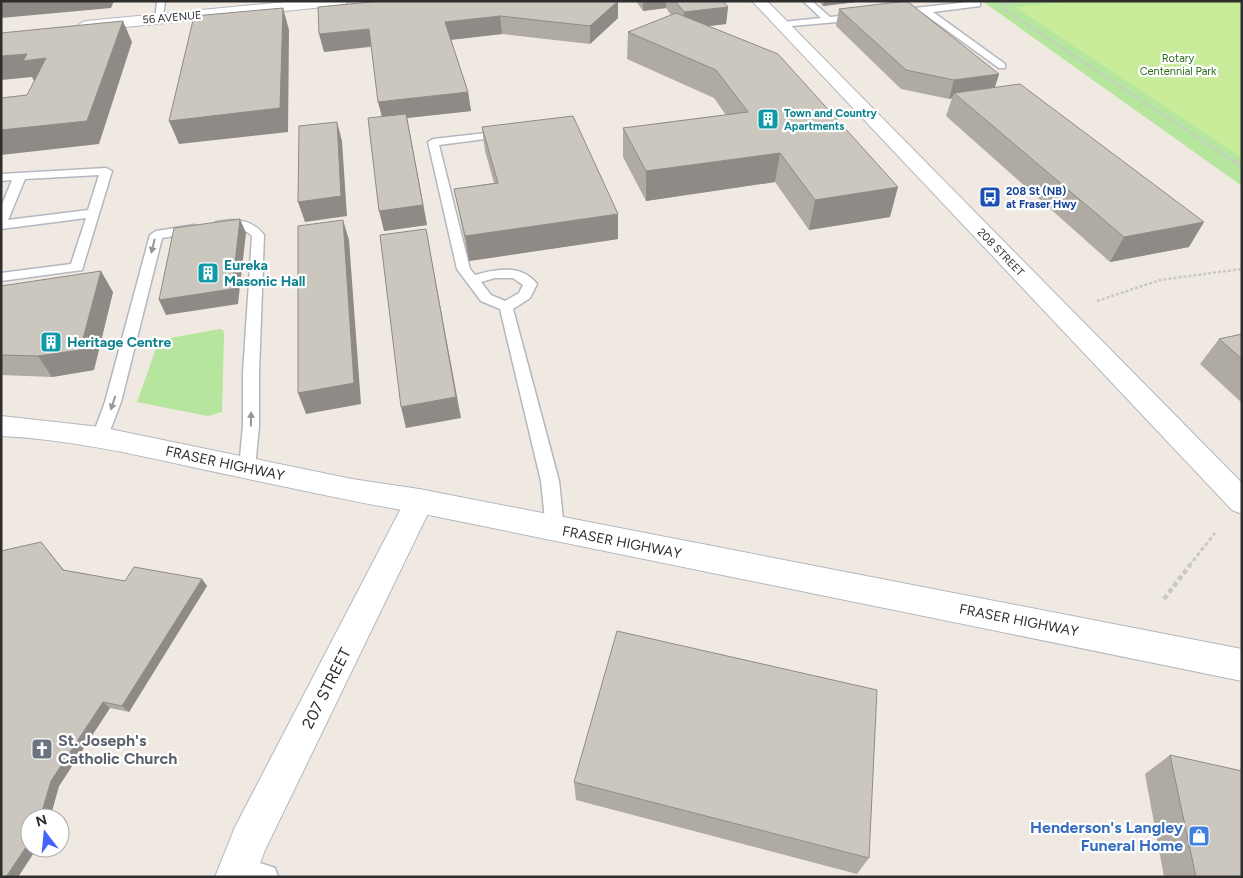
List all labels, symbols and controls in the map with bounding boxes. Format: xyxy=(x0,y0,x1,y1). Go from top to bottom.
street label: 56 AVENUE xyxy=(142,8,202,27)
park label: Rotary Centennial Park xyxy=(1140,52,1217,78)
building icon: Town and Country Apartments xyxy=(756,107,780,131)
place label: Town and Country Apartments xyxy=(784,107,878,133)
bus stop icon: 208 St (NB) at Fraser Hwy xyxy=(978,185,1002,209)
place label: 208 St (NB) at Fraser Hwy xyxy=(1006,185,1077,211)
street label: 208 STREET xyxy=(975,226,1027,279)
one-way arrow xyxy=(149,238,157,253)
place label: Eureka Masonic Hall xyxy=(224,257,306,290)
building icon: Eureka Masonic Hall xyxy=(196,261,220,285)
building icon: Heritage Centre xyxy=(39,330,63,354)
place label: Heritage Centre xyxy=(67,334,171,351)
one-way arrow xyxy=(108,396,116,411)
one-way arrow xyxy=(247,411,255,427)
street label: FRASER HIGHWAY xyxy=(164,443,286,485)
street label: FRASER HIGHWAY xyxy=(561,523,684,563)
street label: FRASER HIGHWAY xyxy=(958,601,1081,641)
street label: 207 STREET xyxy=(298,644,355,732)
place label: St. Joseph's Catholic Church xyxy=(58,731,177,768)
church icon: St. Joseph's Catholic Church xyxy=(30,737,54,761)
north arrow xyxy=(20,808,70,858)
text: N xyxy=(34,811,49,831)
place label: Henderson's Langley Funeral Home xyxy=(1030,818,1184,855)
shop icon: Henderson's Langley Funeral Home xyxy=(1187,824,1211,848)

